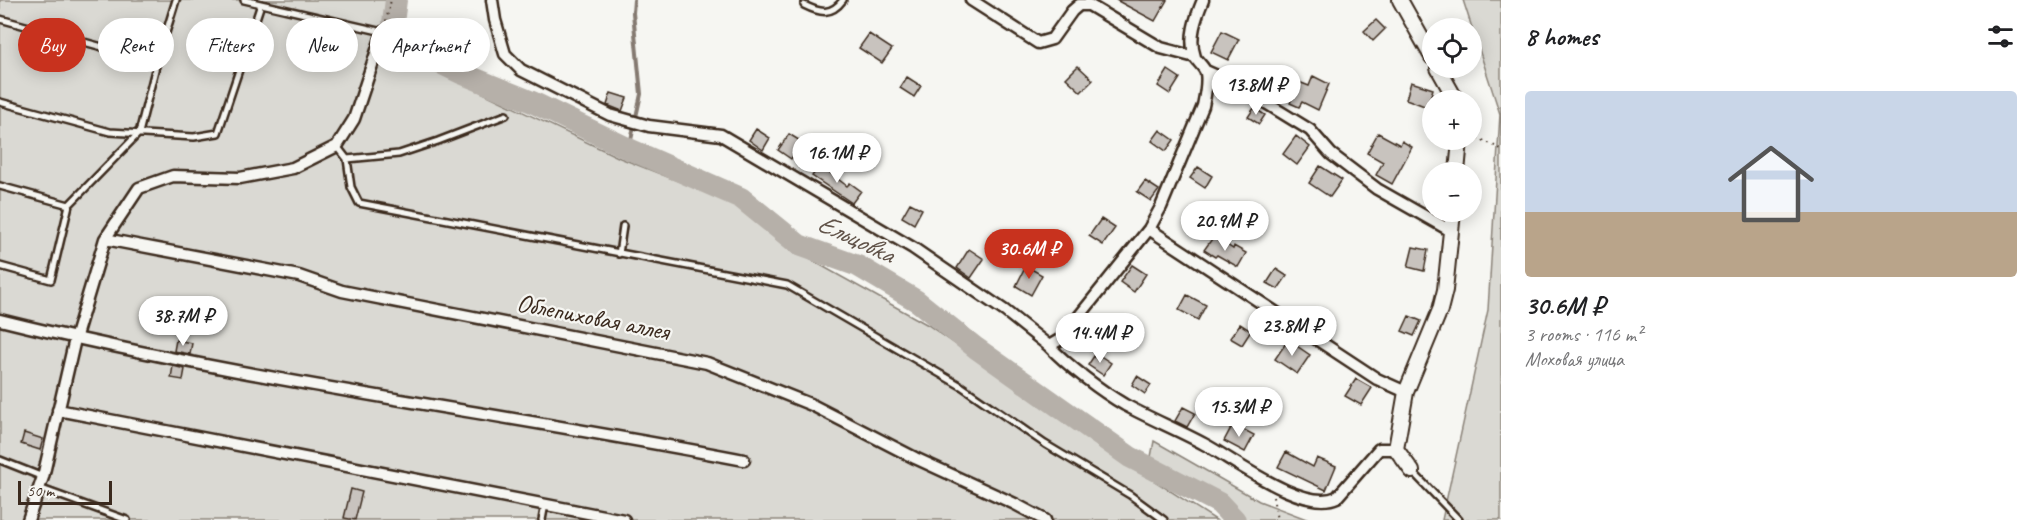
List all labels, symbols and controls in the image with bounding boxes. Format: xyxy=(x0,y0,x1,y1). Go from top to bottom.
chip: Buy xyxy=(18,18,86,72)
chip: Rent xyxy=(98,18,174,72)
chip: Filters xyxy=(186,18,274,72)
chip: New xyxy=(286,18,358,72)
chip: Apartment xyxy=(370,18,490,72)
map controls xyxy=(1422,18,1482,222)
button: locate xyxy=(1422,18,1482,78)
text: 8 homes xyxy=(1525,20,1598,53)
icon: filters xyxy=(1984,20,2017,53)
pin: 13.8M ₽ xyxy=(1201,65,1311,116)
text: 13.8M ₽ xyxy=(1226,72,1286,97)
button: + xyxy=(1422,90,1482,150)
icon: home xyxy=(1717,130,1825,238)
pin: 16.1M ₽ xyxy=(782,133,892,184)
text: 16.1M ₽ xyxy=(806,140,868,165)
button: − xyxy=(1422,162,1482,222)
pin: 20.9M ₽ xyxy=(1170,201,1280,252)
water label: Ельцовка xyxy=(812,206,902,271)
text: 20.9M ₽ xyxy=(1195,208,1255,233)
pin: 30.6M ₽ xyxy=(974,229,1084,280)
text: 30.6M ₽ xyxy=(998,236,1060,261)
street label: Облепиховая аллея xyxy=(514,286,674,348)
text: 30.6M ₽ xyxy=(1525,289,1604,322)
pin: 38.7M ₽ xyxy=(128,296,238,347)
text: 38.7M ₽ xyxy=(153,303,213,328)
pin: 23.8M ₽ xyxy=(1237,306,1347,357)
pin: 14.4M ₽ xyxy=(1045,313,1155,364)
text: 23.8M ₽ xyxy=(1262,313,1322,338)
text: 14.4M ₽ xyxy=(1070,320,1130,345)
text: 3 rooms · 116 m² xyxy=(1525,322,1642,347)
text: Моховая улица xyxy=(1525,347,1624,372)
pin: 15.3M ₽ xyxy=(1184,387,1294,438)
text: 15.3M ₽ xyxy=(1209,394,1269,419)
scale bar xyxy=(18,478,112,506)
text: 50 m xyxy=(27,481,54,501)

